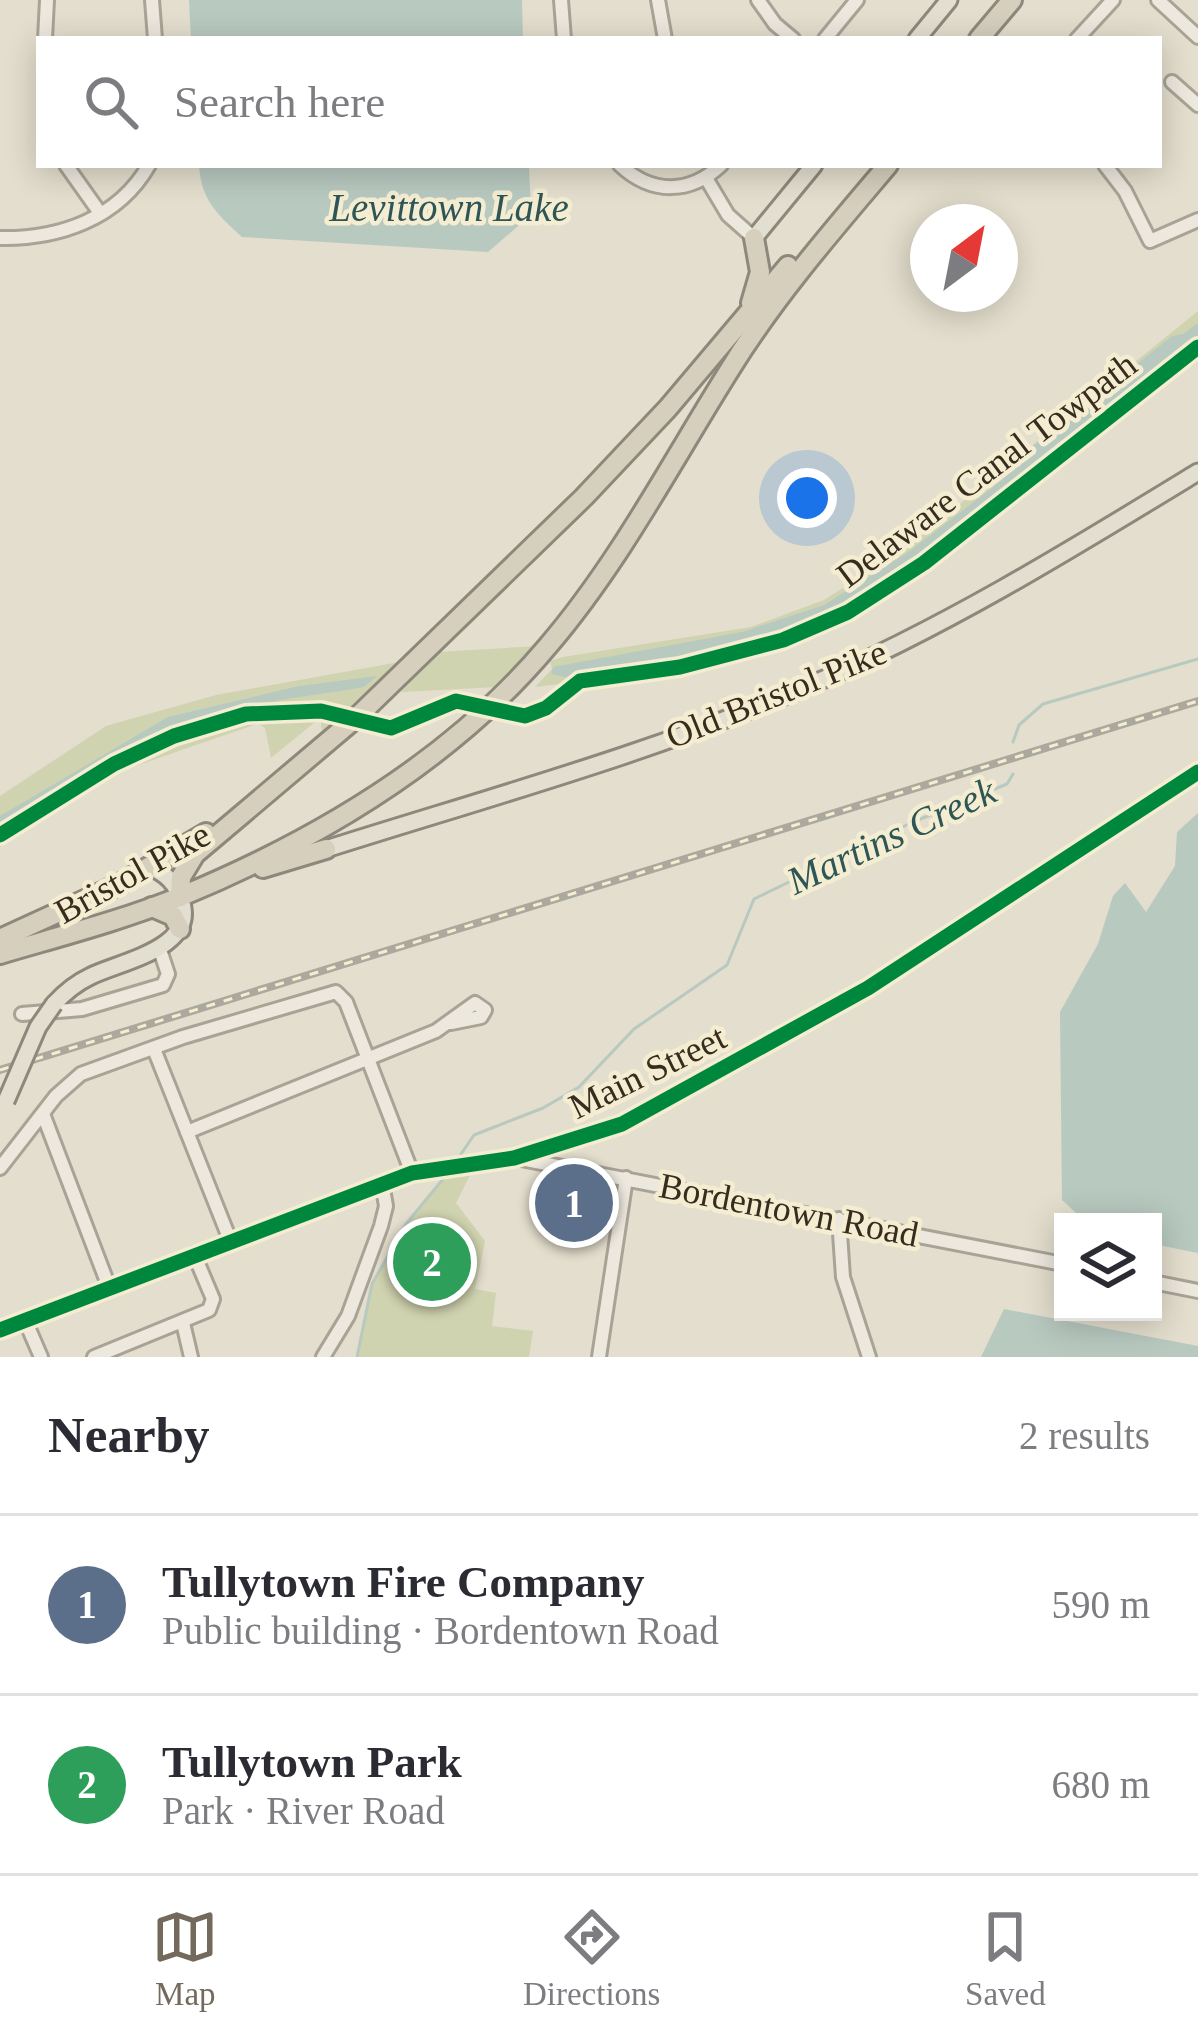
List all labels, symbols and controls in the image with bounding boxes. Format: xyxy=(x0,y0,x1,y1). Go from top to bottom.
search box xyxy=(36,36,1162,168)
icon: search xyxy=(78,69,144,135)
text: Search here xyxy=(174,77,385,127)
water label: Levittown Lake xyxy=(328,186,569,229)
north arrow xyxy=(910,204,1018,312)
street label: Delaware Canal Towpath xyxy=(829,344,1144,596)
your location xyxy=(777,468,837,528)
street label: Old Bristol Pike xyxy=(660,632,892,756)
water label: Martins Creek xyxy=(779,768,1003,903)
street label: Bristol Pike xyxy=(48,814,217,932)
street label: Main Street xyxy=(563,1017,732,1127)
pin: 1 xyxy=(535,1158,613,1248)
street label: Bordentown Road xyxy=(656,1165,922,1255)
map controls xyxy=(1054,1213,1162,1321)
button: layers xyxy=(1054,1213,1162,1321)
pin: 2 xyxy=(393,1217,471,1307)
text: Nearby xyxy=(48,1407,209,1463)
text: 2 results xyxy=(1019,1414,1150,1457)
text: Tullytown Fire Company xyxy=(162,1557,645,1607)
text: 1 xyxy=(77,1583,97,1626)
text: 590 m xyxy=(1051,1583,1150,1626)
text: Public building · Bordentown Road xyxy=(162,1609,719,1652)
text: Tullytown Park xyxy=(162,1737,462,1787)
text: 2 xyxy=(77,1763,97,1806)
text: 680 m xyxy=(1051,1763,1150,1806)
text: Park · River Road xyxy=(162,1789,445,1832)
tab: Map xyxy=(152,1904,218,2013)
tab: Directions xyxy=(523,1904,660,2013)
tab: Saved xyxy=(965,1904,1046,2013)

